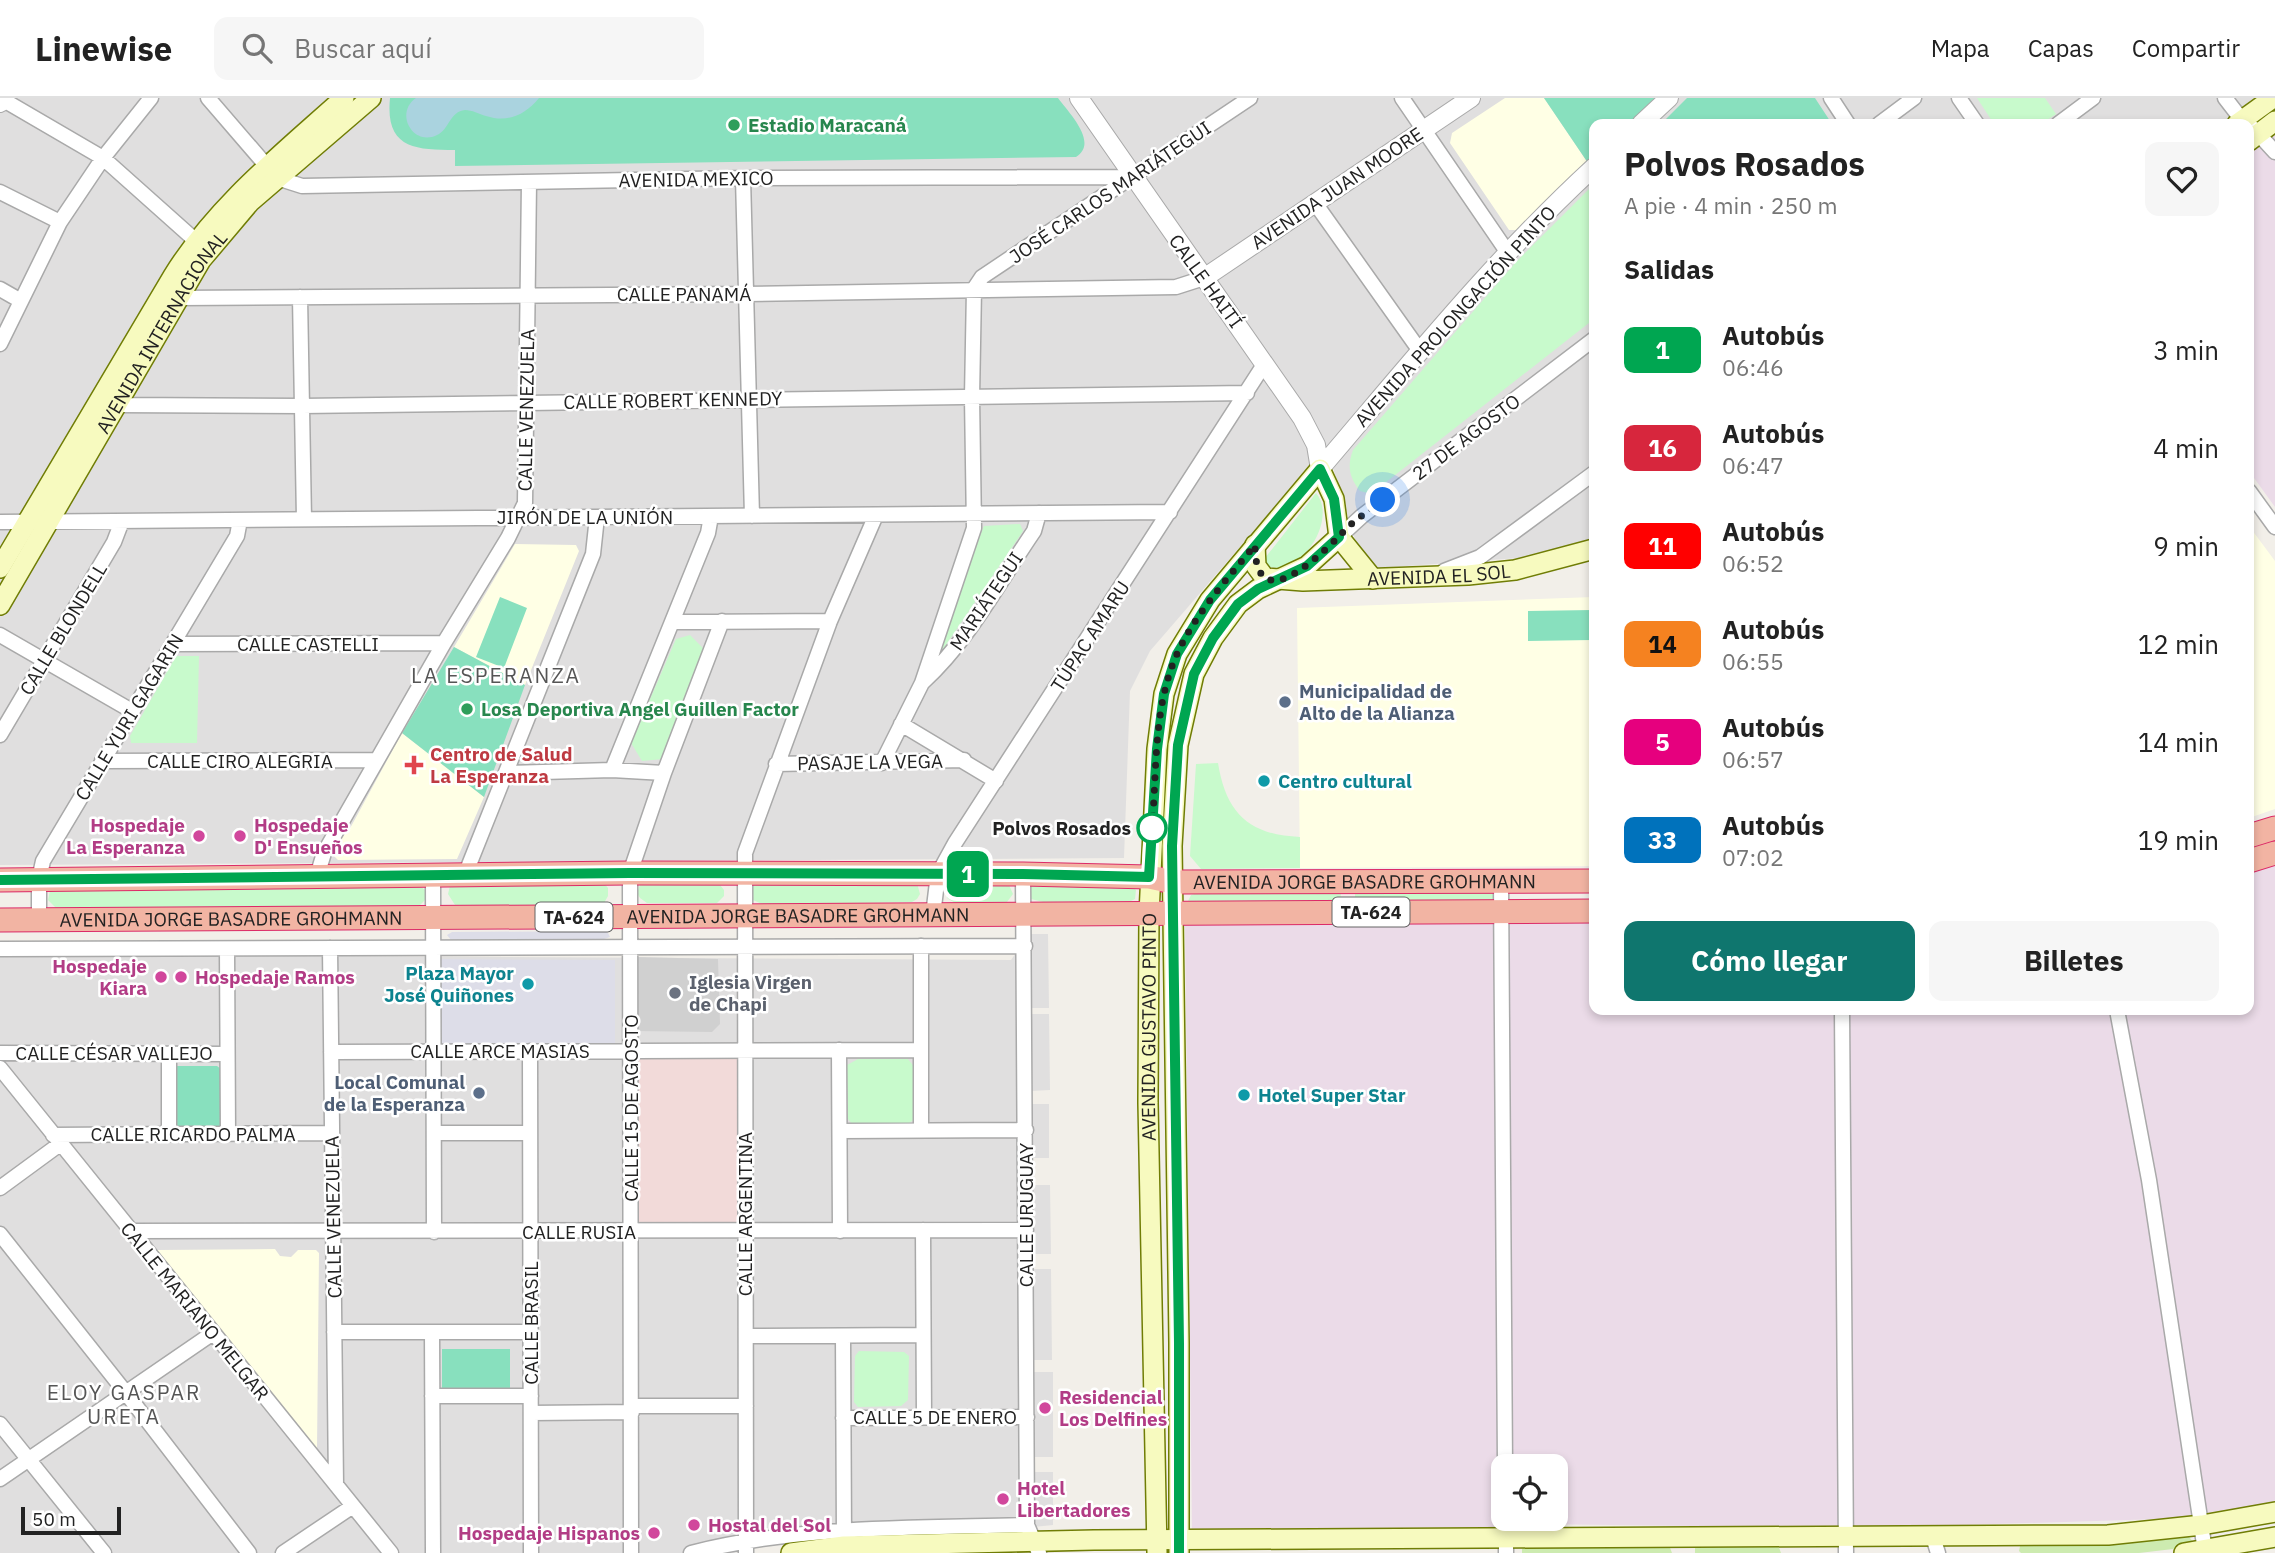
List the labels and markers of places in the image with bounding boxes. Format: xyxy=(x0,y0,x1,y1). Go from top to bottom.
place label: Estadio Maracaná xyxy=(748,113,907,137)
marker: Estadio Maracaná xyxy=(726,117,742,133)
place label: Municipalidad de Alto de la Alianza xyxy=(1299,679,1455,725)
marker: Municipalidad de Alto de la Alianza xyxy=(1277,694,1293,710)
place label: Losa Deportiva Angel Guillen Factor xyxy=(481,697,799,721)
marker: Losa Deportiva Angel Guillen Factor xyxy=(459,701,475,717)
place label: Centro de Salud La Esperanza xyxy=(430,742,572,788)
marker: Centro de Salud La Esperanza xyxy=(404,755,424,775)
place label: Centro cultural xyxy=(1278,769,1412,793)
marker: Centro cultural xyxy=(1256,773,1272,789)
place label: Hospedaje La Esperanza xyxy=(66,813,185,859)
place label: Hospedaje D' Ensueños xyxy=(254,813,363,859)
marker: Polvos Rosados xyxy=(1137,813,1167,843)
place label: Polvos Rosados xyxy=(992,816,1131,840)
marker: Hospedaje La Esperanza xyxy=(191,828,207,844)
marker: Hospedaje D' Ensueños xyxy=(232,828,248,844)
place label: Hospedaje Kiara xyxy=(52,954,147,1000)
place label: Plaza Mayor José Quiñones xyxy=(384,961,514,1007)
place label: Hospedaje Ramos xyxy=(195,965,355,989)
marker: Hospedaje Kiara xyxy=(153,969,169,985)
marker: Hospedaje Ramos xyxy=(173,969,189,985)
place label: Iglesia Virgen de Chapi xyxy=(689,970,812,1016)
marker: Plaza Mayor José Quiñones xyxy=(520,976,536,992)
marker: Iglesia Virgen de Chapi xyxy=(667,985,683,1001)
place label: Local Comunal de la Esperanza xyxy=(324,1070,465,1116)
place label: Hotel Super Star xyxy=(1258,1083,1406,1107)
marker: Local Comunal de la Esperanza xyxy=(471,1085,487,1101)
marker: Hotel Super Star xyxy=(1236,1087,1252,1103)
place label: Residencial Los Delfines xyxy=(1059,1385,1167,1431)
marker: Residencial Los Delfines xyxy=(1037,1400,1053,1416)
place label: Hotel Libertadores xyxy=(1017,1476,1131,1522)
marker: Hotel Libertadores xyxy=(995,1491,1011,1507)
place label: Hostal del Sol xyxy=(708,1513,831,1537)
marker: Hostal del Sol xyxy=(686,1517,702,1533)
place label: Hospedaje Hispanos xyxy=(458,1521,640,1545)
marker: Hospedaje Hispanos xyxy=(646,1525,662,1541)

